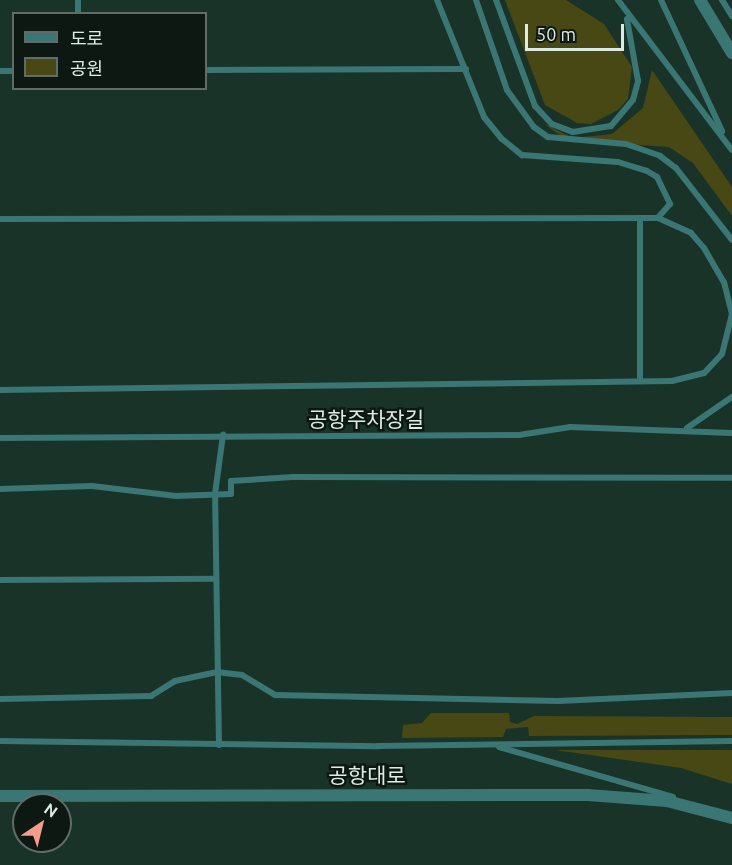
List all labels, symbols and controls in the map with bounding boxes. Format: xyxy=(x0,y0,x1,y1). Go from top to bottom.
legend xyxy=(12,12,207,90)
scale bar xyxy=(528,12,627,50)
text: 50 m xyxy=(536,24,576,44)
text: 도로 xyxy=(70,28,103,48)
text: 공원 xyxy=(70,58,103,78)
street label: 공항주차장길 xyxy=(308,406,424,432)
street label: 공항대로 xyxy=(328,762,406,788)
north arrow xyxy=(12,793,72,853)
text: N xyxy=(41,799,61,821)

